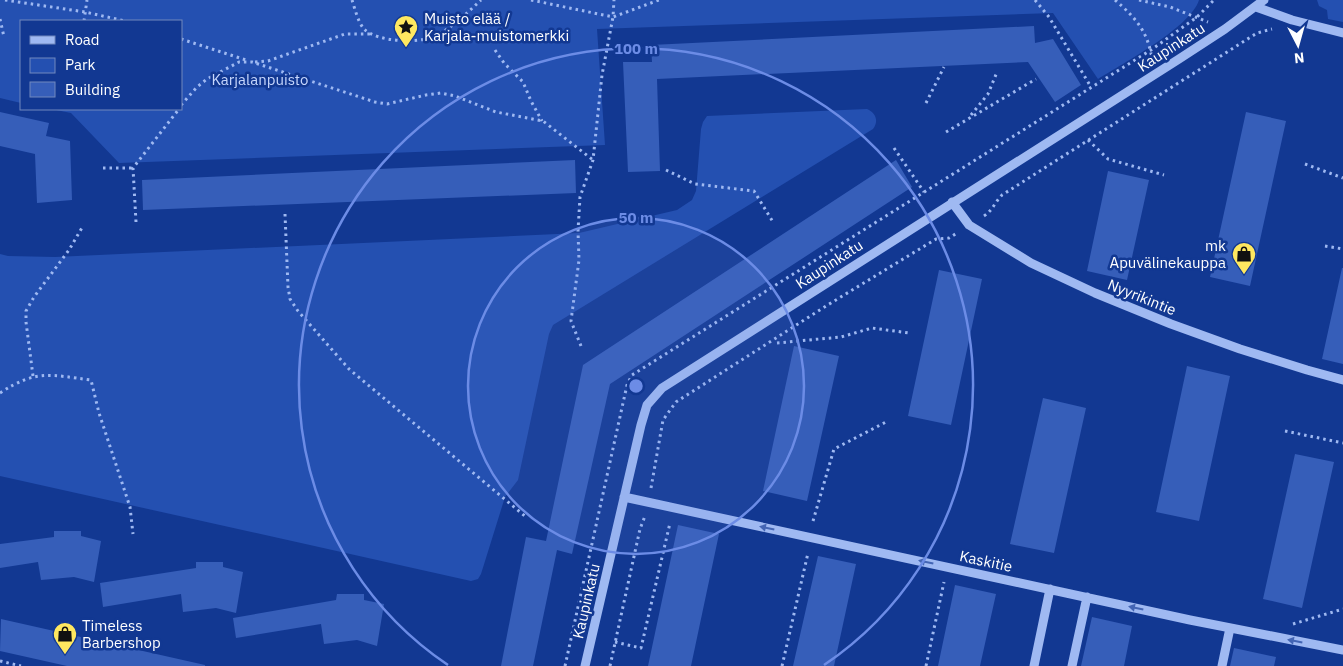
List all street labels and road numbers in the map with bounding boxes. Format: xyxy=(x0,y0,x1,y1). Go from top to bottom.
street label: Kaupinkatu xyxy=(1134,18,1208,76)
street label: Kaupinkatu xyxy=(792,235,866,293)
street label: Nyyrikintie xyxy=(1105,275,1179,319)
street label: Kaskitie xyxy=(958,546,1014,576)
street label: Kaupinkatu xyxy=(568,562,604,640)

